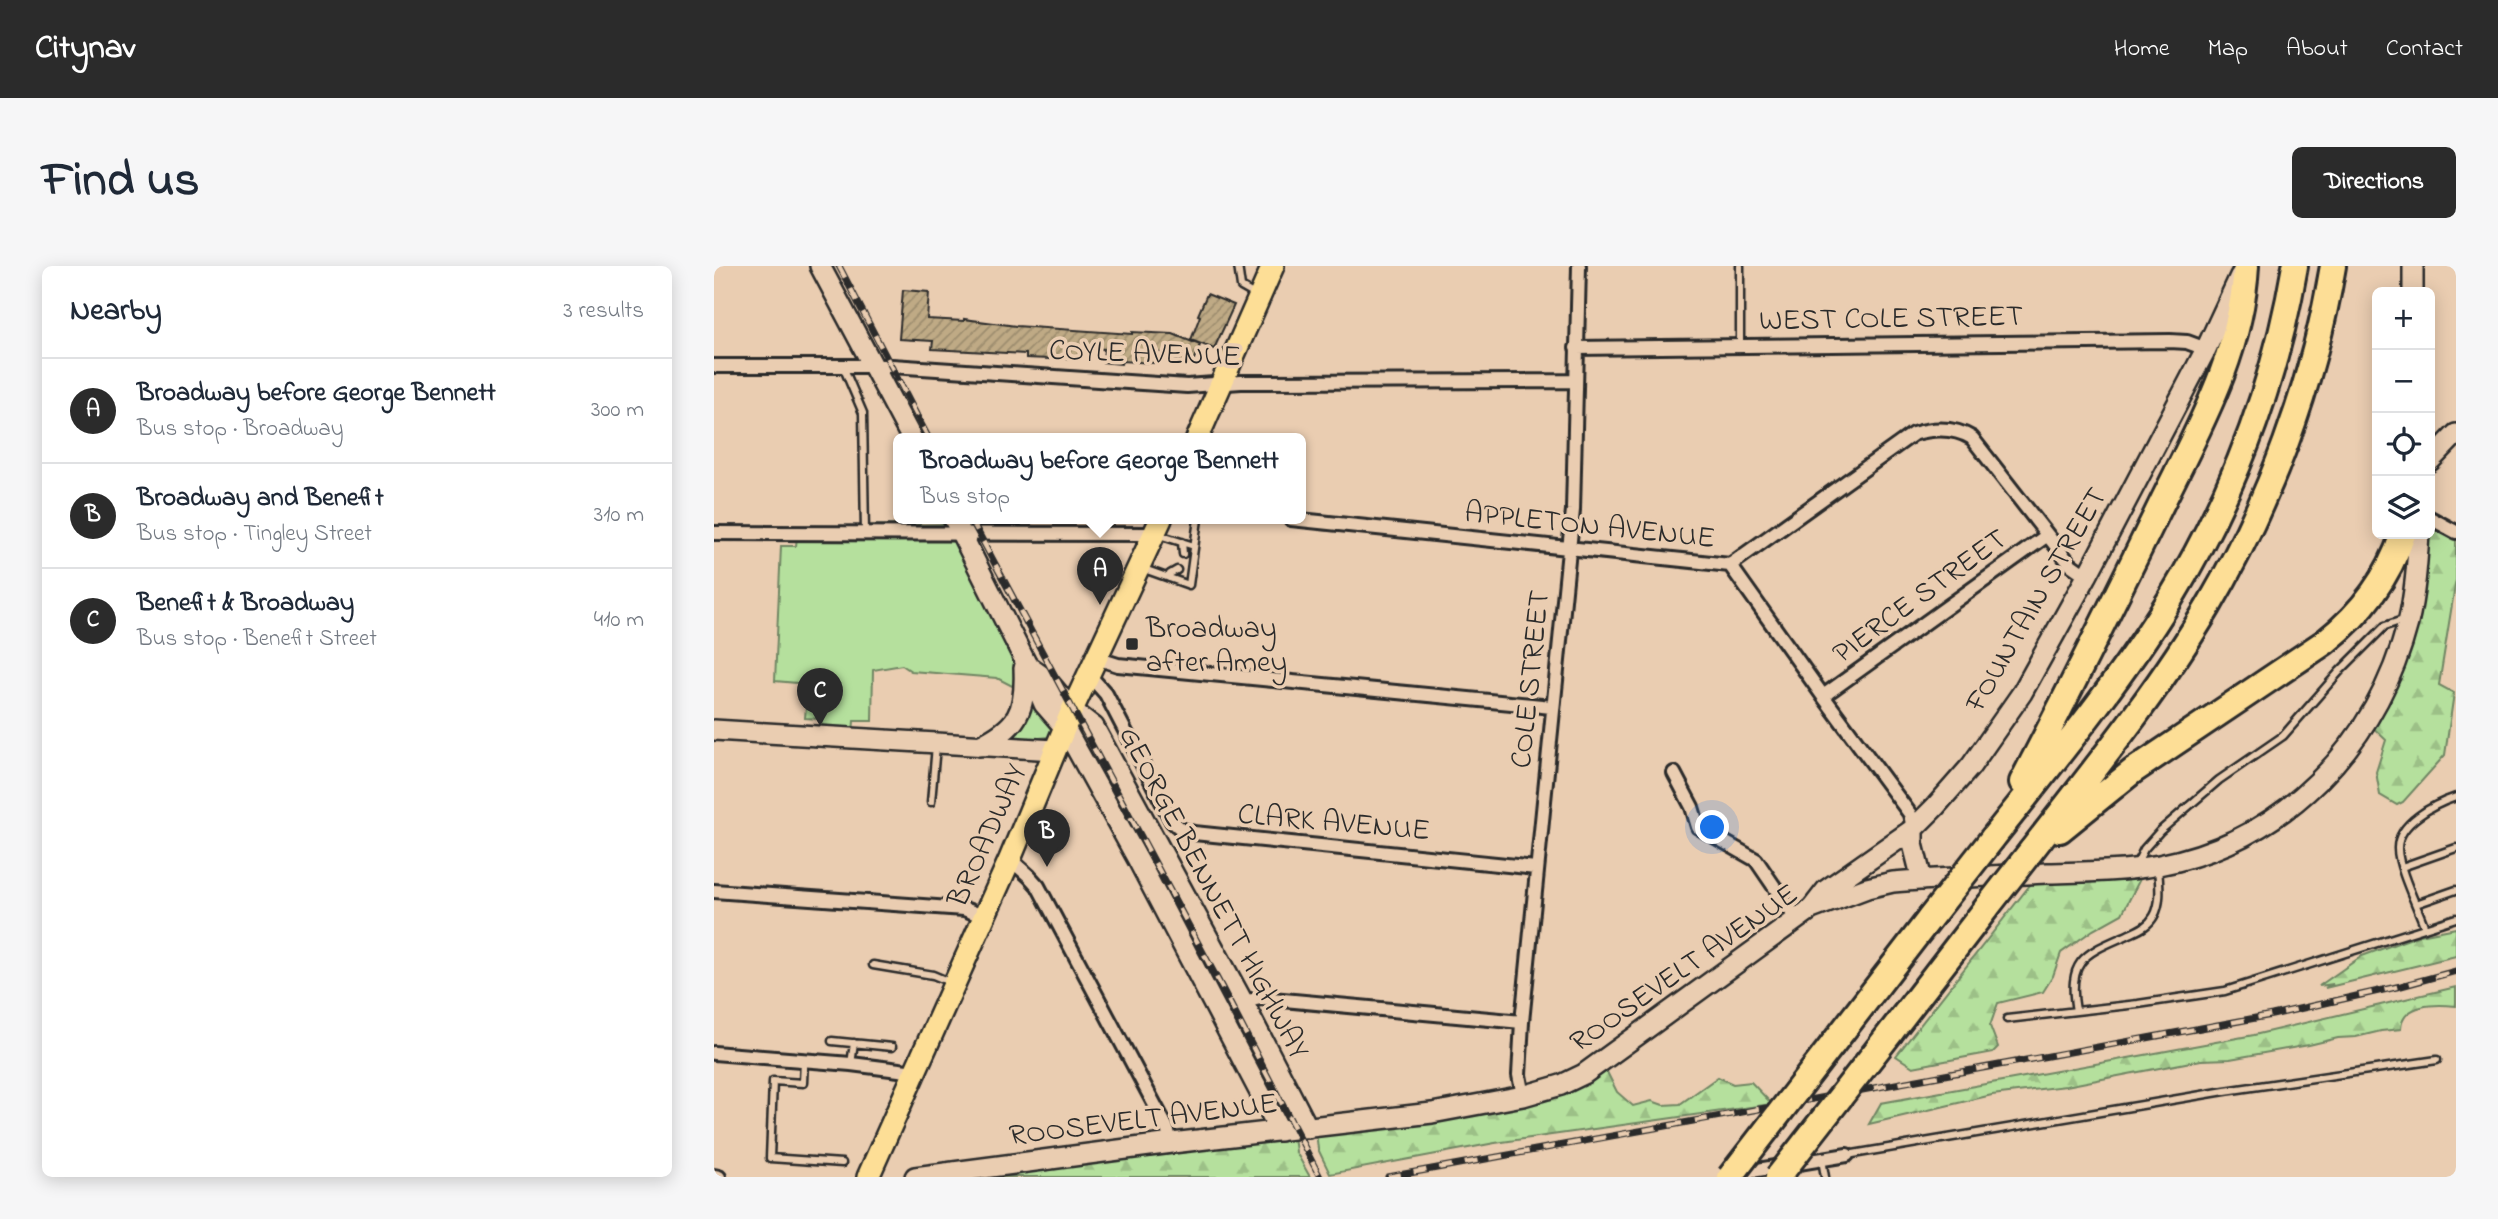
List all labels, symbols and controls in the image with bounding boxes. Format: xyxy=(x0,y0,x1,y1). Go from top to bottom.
text: Citynav xyxy=(35,25,135,73)
text: Home xyxy=(2114,32,2170,67)
text: Map xyxy=(2208,32,2248,67)
text: About xyxy=(2286,32,2348,67)
text: Contact xyxy=(2386,32,2463,67)
text: Find us xyxy=(42,146,199,218)
button: Directions xyxy=(2292,147,2456,218)
map controls xyxy=(2372,287,2435,539)
button: + xyxy=(2372,287,2435,350)
text: Nearby xyxy=(70,290,162,334)
text: 3 results xyxy=(563,295,644,328)
street label: WEST COLE STREET xyxy=(1759,296,2023,344)
street label: COYLE AVENUE xyxy=(1048,330,1242,380)
button: − xyxy=(2372,350,2435,413)
text: Broadway before George Bennett xyxy=(137,375,496,413)
text: A xyxy=(86,394,100,427)
text: 300 m xyxy=(591,394,644,427)
text: Bus stop · Broadway xyxy=(137,413,344,446)
button: locate xyxy=(2372,413,2435,476)
popup xyxy=(893,433,1306,524)
text: Broadway before George Bennett xyxy=(920,443,1279,481)
button: layers xyxy=(2372,476,2435,539)
text: Broadway and Benefit xyxy=(137,480,384,518)
street label: FOUNTAIN STREET xyxy=(1955,480,2120,722)
text: Bus stop xyxy=(920,481,1010,514)
street label: APPLETON AVENUE xyxy=(1462,492,1717,562)
text: B xyxy=(85,499,101,532)
text: 310 m xyxy=(594,499,644,532)
text: Bus stop · Tingley Street xyxy=(137,518,372,551)
street label: PIERCE STREET xyxy=(1824,519,2017,676)
pin: A xyxy=(1077,547,1123,605)
text: Benefit & Broadway xyxy=(137,585,354,623)
street label: COLE STREET xyxy=(1501,588,1563,770)
text: C xyxy=(87,604,99,637)
text: 410 m xyxy=(594,604,644,637)
place label: Broadway after Amey xyxy=(1145,608,1287,686)
text: Bus stop · Benefit Street xyxy=(137,623,377,656)
marker: Broadway after Amey xyxy=(1124,636,1140,652)
pin: C xyxy=(797,668,843,726)
street label: GEORGE BENNETT HIGHWAY xyxy=(1106,719,1319,1068)
street label: BROADWAY xyxy=(937,757,1040,916)
street label: CLARK AVENUE xyxy=(1236,794,1432,854)
pin: B xyxy=(1024,809,1070,867)
your location xyxy=(1695,810,1729,844)
street label: ROOSEVELT AVENUE xyxy=(1562,874,1808,1065)
street label: ROOSEVELT AVENUE xyxy=(1007,1083,1280,1159)

